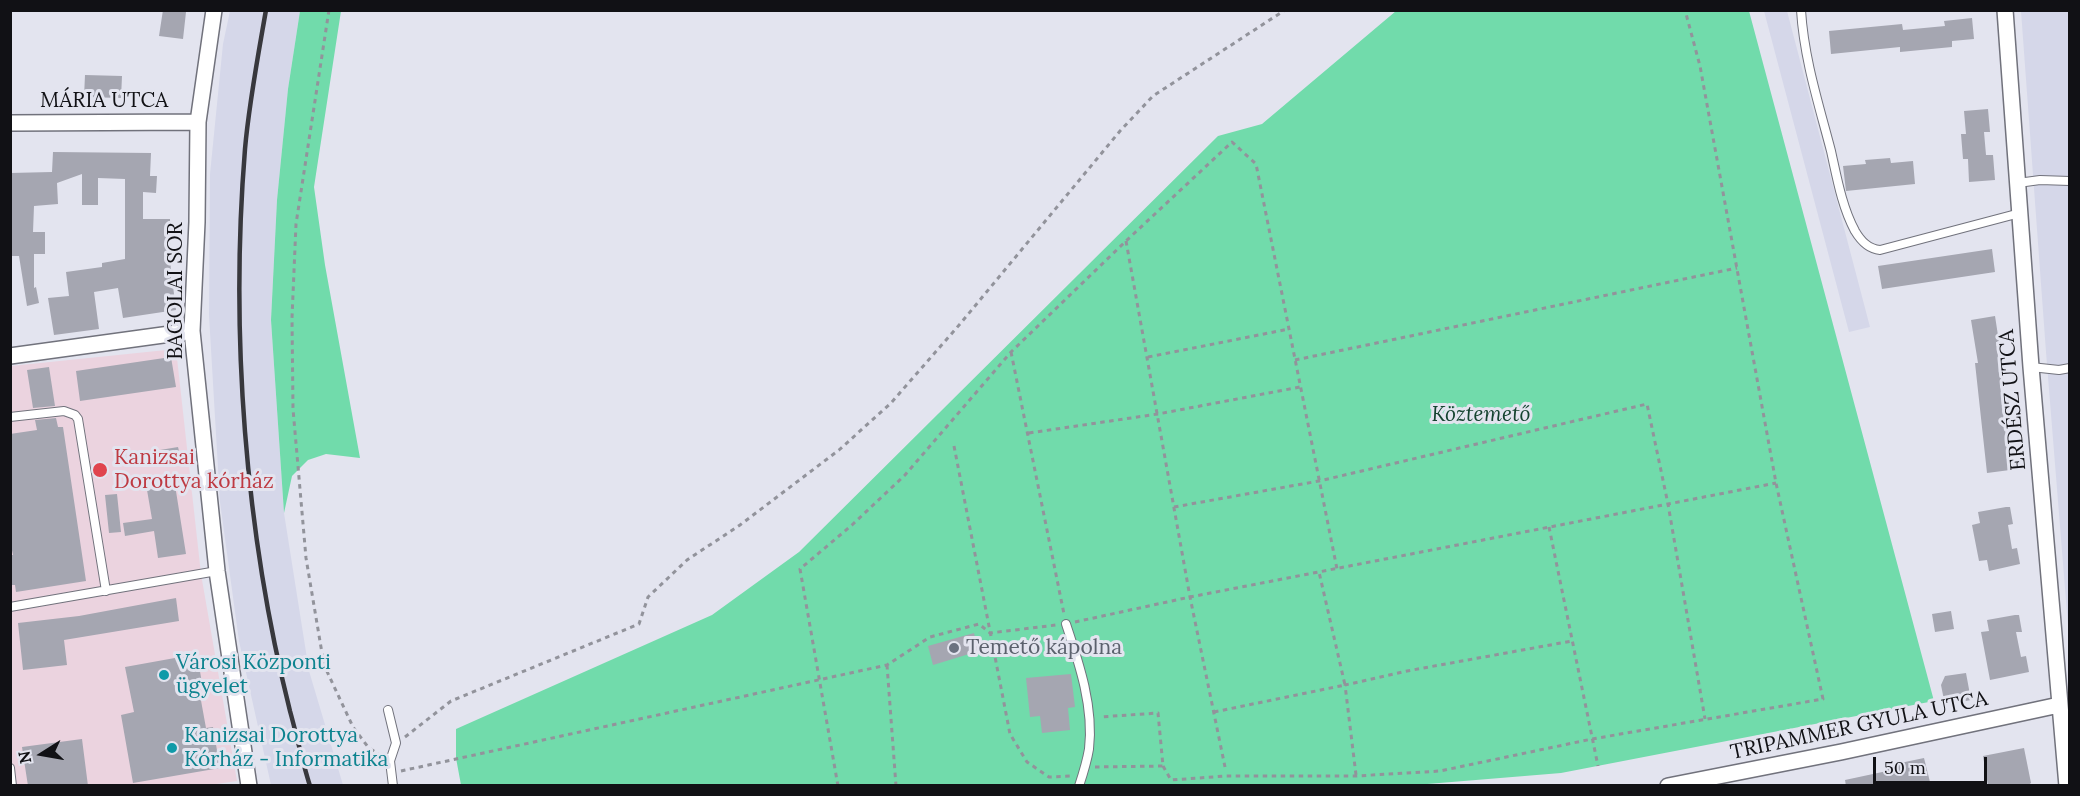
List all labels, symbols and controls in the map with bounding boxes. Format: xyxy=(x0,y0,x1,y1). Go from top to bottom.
street label: MÁRIA UTCA xyxy=(40,88,168,114)
street label: BAGOLAI SOR xyxy=(163,222,189,360)
street label: ERDÉSZ UTCA xyxy=(1994,328,2032,472)
park label: Köztemető xyxy=(1432,402,1530,428)
place label: Kanizsai Dorottya kórház xyxy=(114,445,274,495)
marker: Kanizsai Dorottya kórház xyxy=(91,461,109,479)
place label: Temető kápolna xyxy=(966,635,1122,661)
marker: Temető kápolna xyxy=(947,641,961,655)
place label: Városi Központi ügyelet xyxy=(176,650,331,700)
marker: Városi Központi ügyelet xyxy=(157,668,171,682)
street label: TRIPAMMER GYULA UTCA xyxy=(1728,686,1990,766)
place label: Kanizsai Dorottya Kórház - Informatika xyxy=(184,723,388,773)
north arrow xyxy=(12,724,72,784)
marker: Kanizsai Dorottya Kórház - Informatika xyxy=(165,741,179,755)
scale bar xyxy=(1876,745,1990,783)
text: N xyxy=(13,749,35,765)
text: 50 m xyxy=(1884,756,1926,779)

